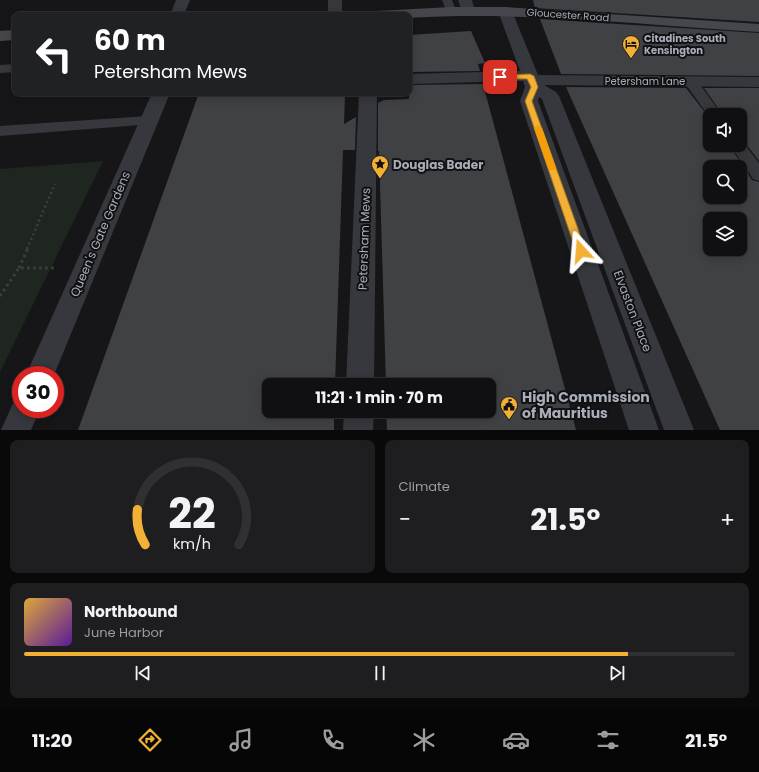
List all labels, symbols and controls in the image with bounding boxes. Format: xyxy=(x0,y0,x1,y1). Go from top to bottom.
street label: Gloucester Road xyxy=(526,5,610,25)
text: 60 m xyxy=(94,21,166,60)
icon: left xyxy=(28,28,80,80)
place label: Citadines South Kensington xyxy=(644,31,726,58)
hotel icon: Citadines South Kensington xyxy=(621,34,641,59)
text: Petersham Mews xyxy=(94,59,247,84)
pin xyxy=(483,60,517,94)
icon: arrive xyxy=(489,66,511,88)
street label: Petersham Lane xyxy=(605,74,685,89)
map controls xyxy=(703,108,747,256)
button: sound xyxy=(703,108,747,152)
place icon: Douglas Bader xyxy=(370,154,390,179)
place label: Douglas Bader xyxy=(393,156,483,173)
button: search xyxy=(703,160,747,204)
street label: Queen's Gate Gardens xyxy=(66,169,134,299)
street label: Petersham Mews xyxy=(354,188,374,290)
button: layers xyxy=(703,212,747,256)
position arrow xyxy=(560,230,602,272)
street label: Elvaston Place xyxy=(610,268,656,354)
speed limit sign: 30 xyxy=(12,366,64,418)
text: 11:21 · 1 min · 70 m xyxy=(315,387,443,408)
place label: High Commission of Mauritius xyxy=(522,387,650,423)
public building icon: High Commission of Mauritius xyxy=(499,395,519,420)
text: Climate xyxy=(399,477,450,496)
text: 22 xyxy=(168,483,216,542)
text: 21.5° xyxy=(530,498,600,541)
text: − xyxy=(399,504,411,535)
text: + xyxy=(720,504,735,535)
text: km/h xyxy=(173,533,211,553)
text: Northbound xyxy=(84,601,178,622)
text: June Harbor xyxy=(84,623,164,642)
icon: previous xyxy=(132,662,154,684)
icon: pause xyxy=(369,662,391,684)
icon: next xyxy=(606,662,628,684)
icon: directions xyxy=(136,726,164,754)
icon: music xyxy=(227,726,255,754)
icon: phone xyxy=(319,726,347,754)
icon: climate xyxy=(410,726,438,754)
icon: car xyxy=(502,726,530,754)
icon: filters xyxy=(594,726,622,754)
text: 11:20 xyxy=(32,728,72,753)
text: 21.5° xyxy=(685,728,727,753)

